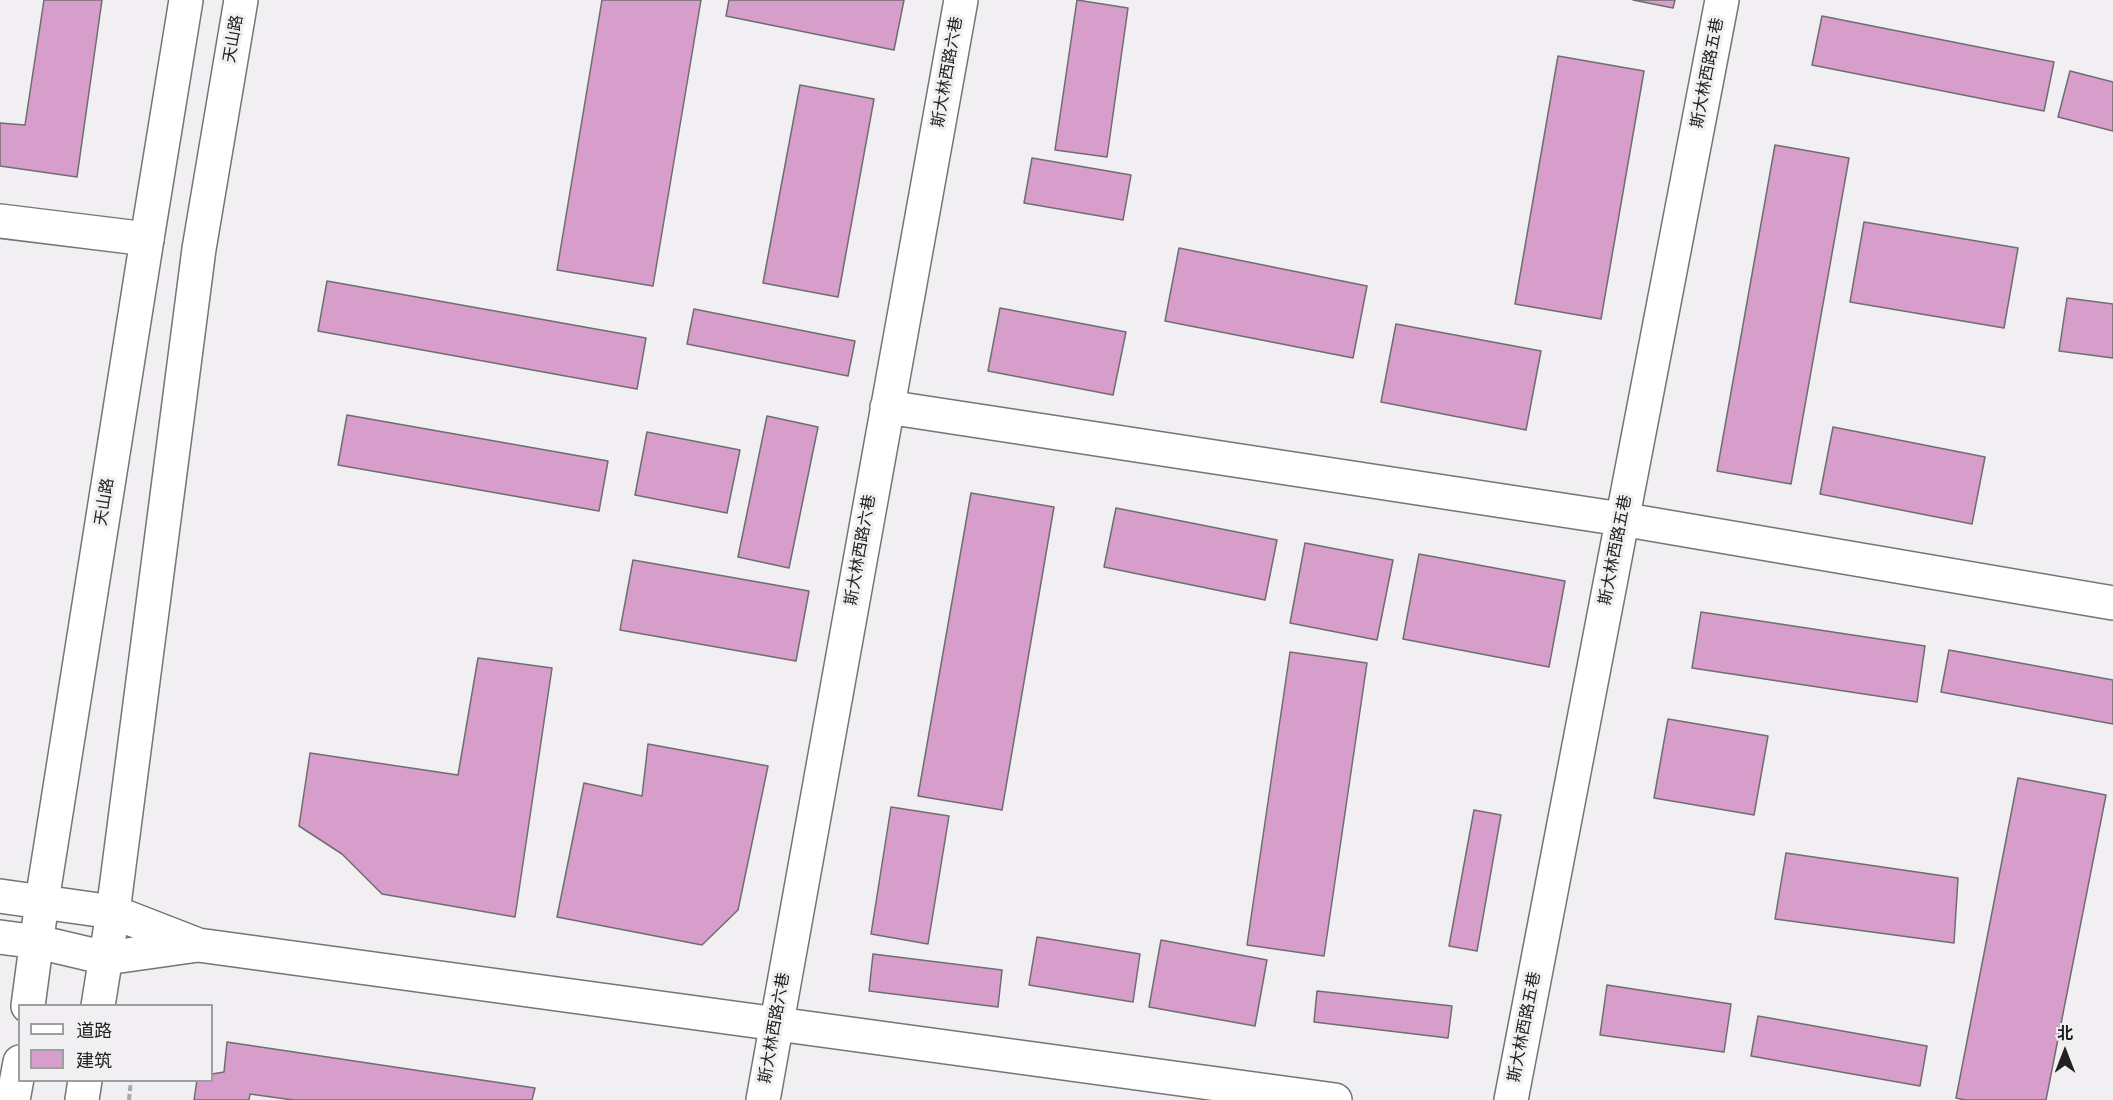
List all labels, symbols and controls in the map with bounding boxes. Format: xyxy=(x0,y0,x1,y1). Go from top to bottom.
street label: 天山路 xyxy=(220,14,248,64)
street label: 斯大林西路六巷 xyxy=(929,15,967,129)
street label: 斯大林西路五巷 xyxy=(1688,16,1728,130)
street label: 天山路 xyxy=(92,477,118,527)
street label: 斯大林西路六巷 xyxy=(842,493,880,607)
street label: 斯大林西路五巷 xyxy=(1596,493,1636,607)
street label: 斯大林西路五巷 xyxy=(1505,970,1545,1084)
street label: 斯大林西路六巷 xyxy=(756,971,794,1085)
legend xyxy=(18,1004,213,1082)
text: 道路 xyxy=(76,1020,112,1042)
north arrow xyxy=(2035,1022,2095,1082)
text: 北 xyxy=(2057,1024,2073,1044)
text: 建筑 xyxy=(76,1050,112,1072)

